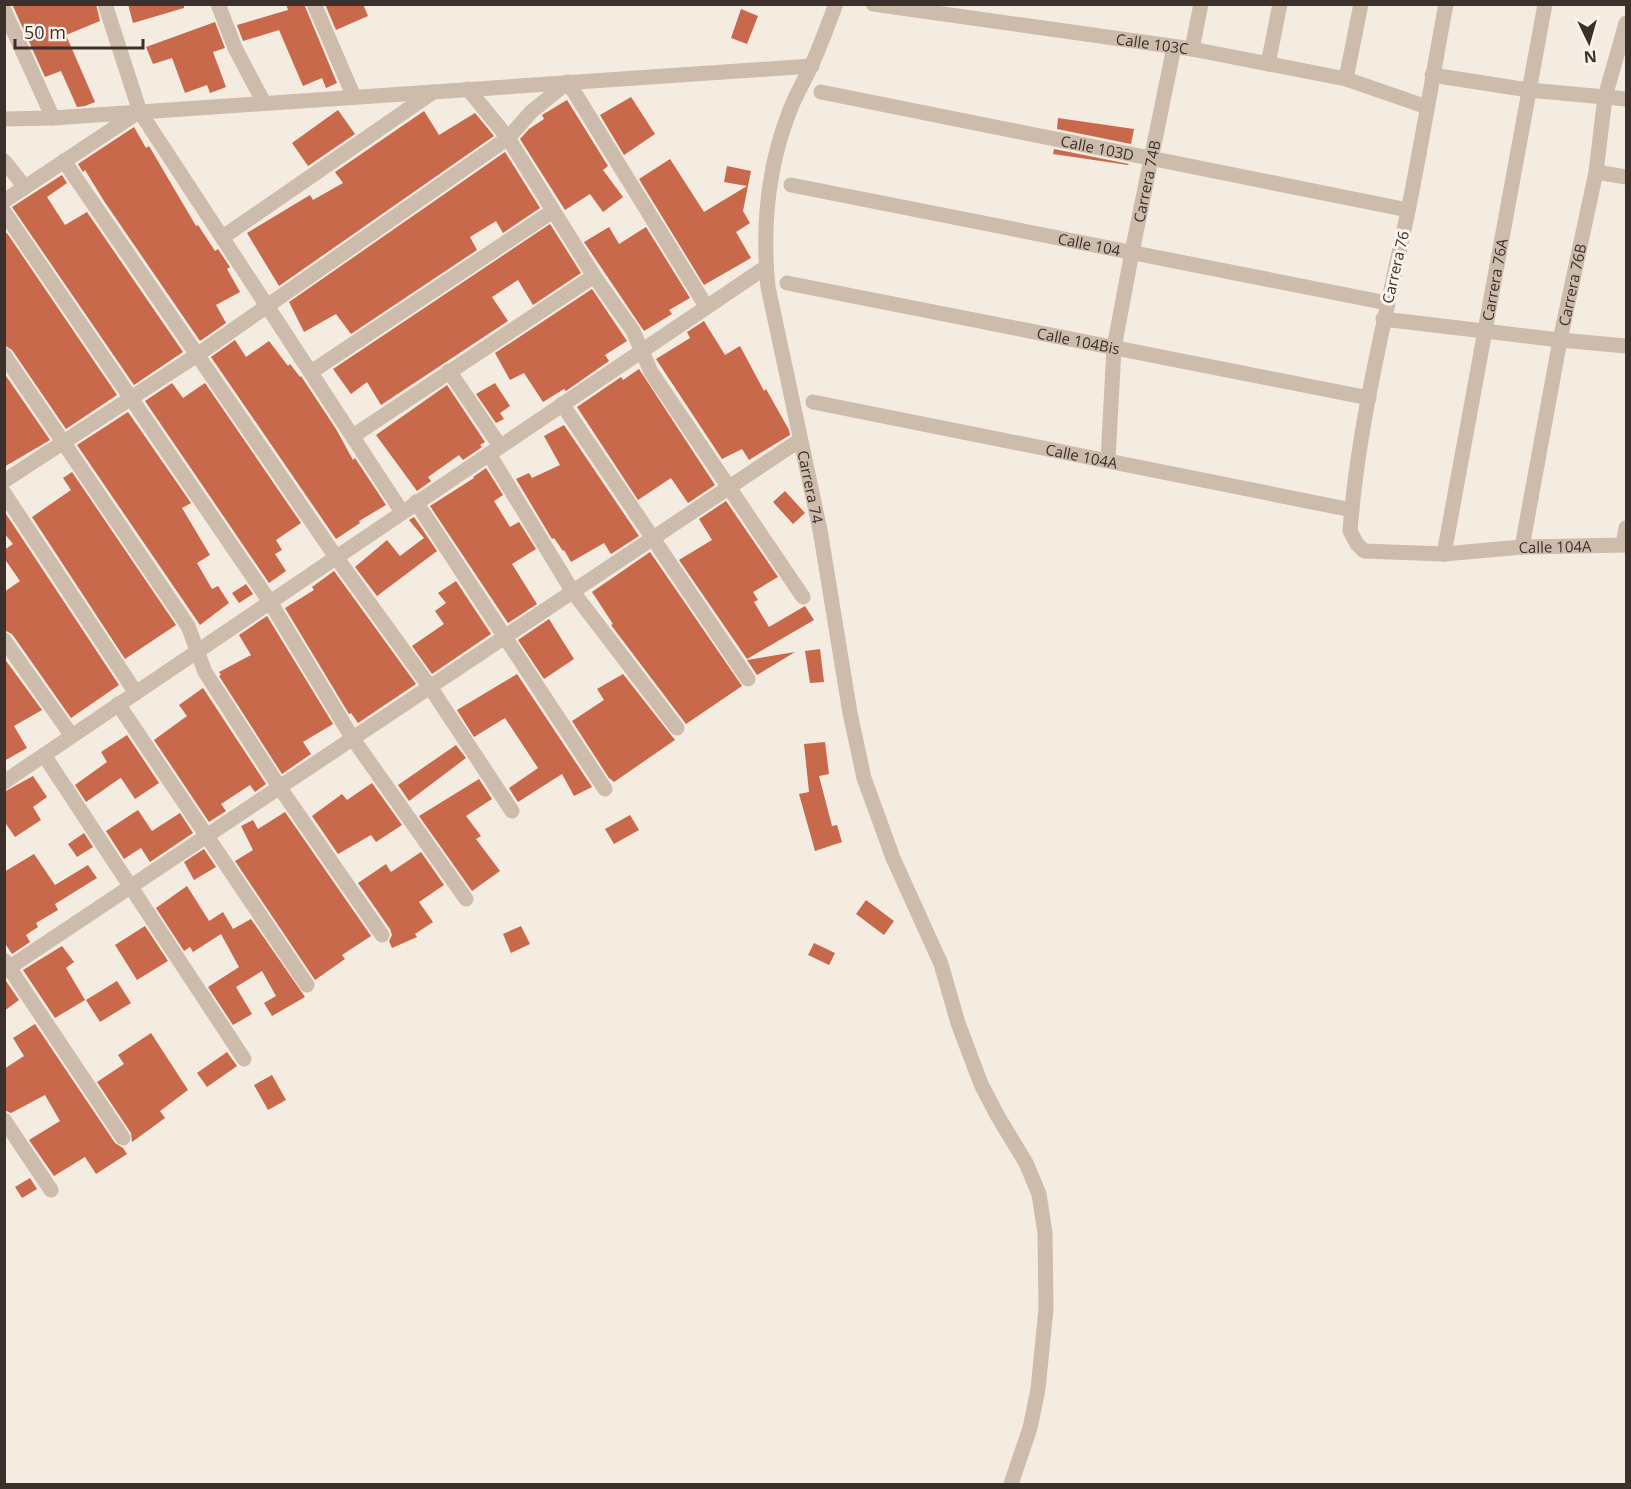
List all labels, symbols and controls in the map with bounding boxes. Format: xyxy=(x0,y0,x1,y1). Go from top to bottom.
scale bar xyxy=(15,12,142,50)
north arrow xyxy=(1559,12,1619,72)
text: 50 m xyxy=(24,20,66,44)
street label: Calle 103C xyxy=(1115,28,1190,58)
text: N xyxy=(1583,45,1598,68)
street label: Calle 103D xyxy=(1059,130,1136,165)
street label: Carrera 74B xyxy=(1128,138,1165,224)
street label: Calle 104 xyxy=(1056,228,1123,260)
street label: Carrera 76 xyxy=(1377,229,1413,305)
street label: Carrera 76A xyxy=(1477,236,1512,322)
street label: Carrera 76B xyxy=(1553,242,1590,328)
street label: Calle 104Bis xyxy=(1035,323,1122,359)
street label: Calle 104A xyxy=(1044,439,1120,473)
street label: Carrera 74 xyxy=(793,449,828,526)
street label: Calle 104A xyxy=(1518,536,1592,557)

